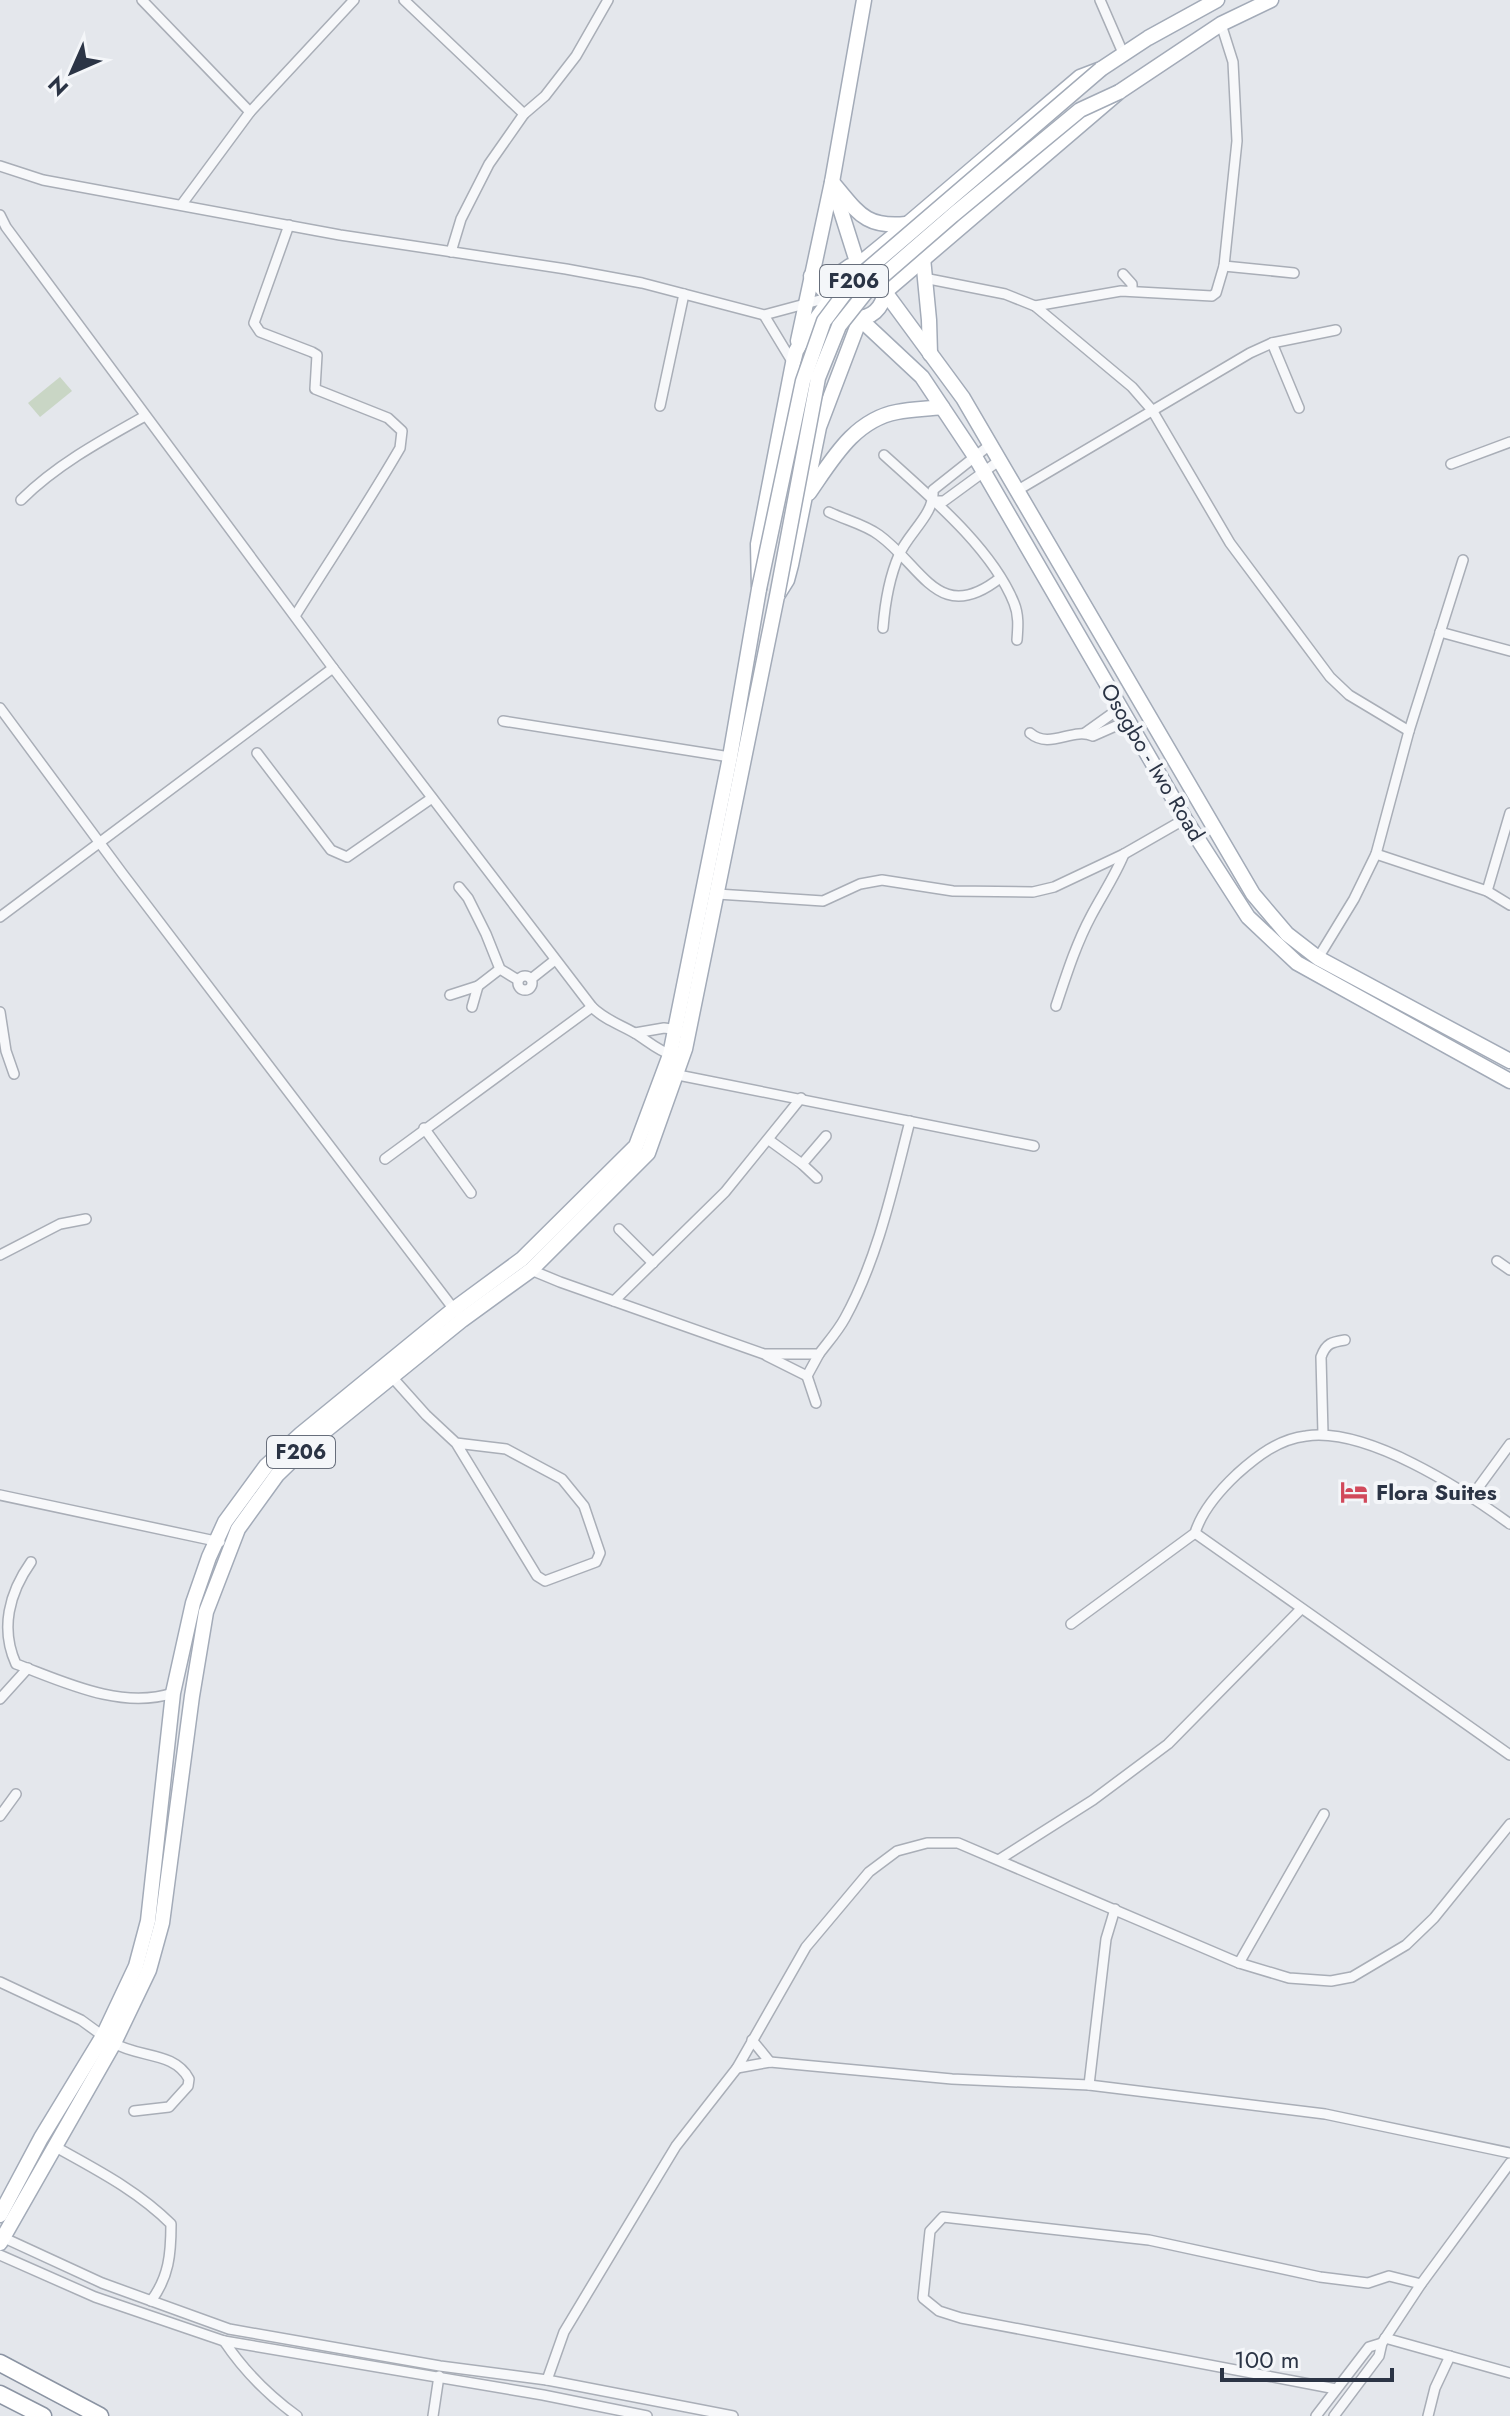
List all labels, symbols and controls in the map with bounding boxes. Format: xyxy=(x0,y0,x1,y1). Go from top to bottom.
north arrow xyxy=(32,32,112,112)
text: N xyxy=(40,69,75,104)
road number: F206 xyxy=(820,265,888,297)
street label: Osogbo - Iwo Road xyxy=(1093,677,1213,847)
road number: F206 xyxy=(267,1436,335,1468)
place label: Flora Suites xyxy=(1376,1476,1497,1508)
hotel icon: Flora Suites xyxy=(1339,1477,1369,1507)
scale bar xyxy=(1222,2332,1392,2382)
text: 100 m xyxy=(1234,2342,1300,2377)

